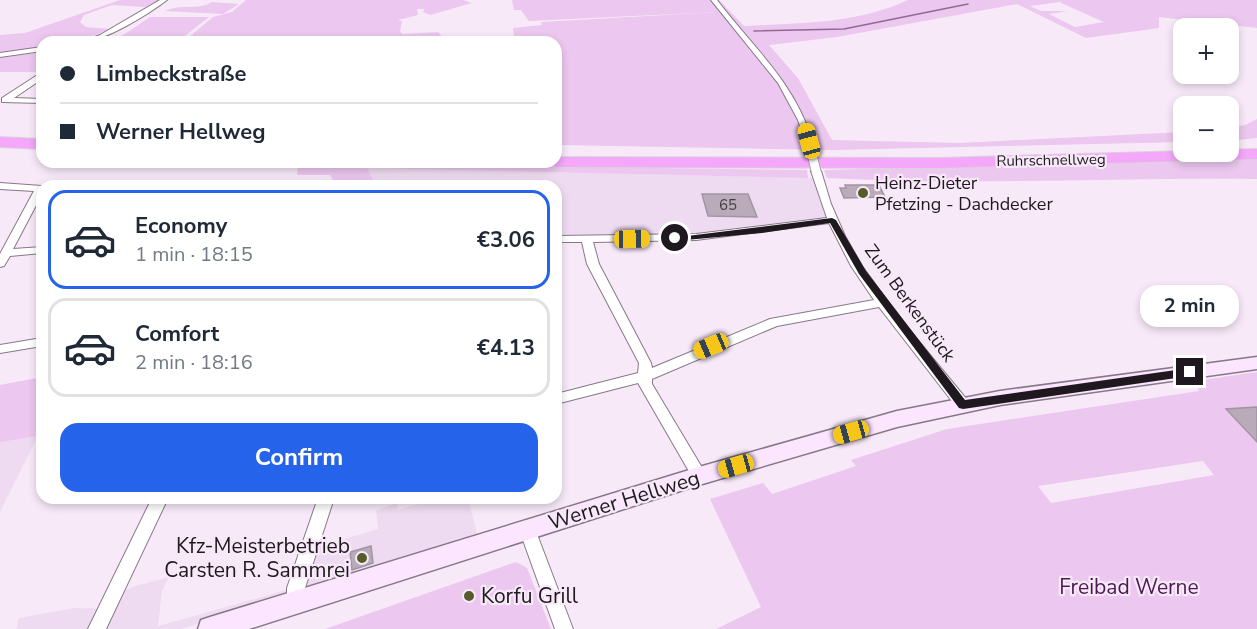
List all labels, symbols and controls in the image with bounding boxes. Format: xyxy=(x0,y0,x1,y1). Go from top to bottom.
map controls xyxy=(1173,18,1239,162)
button: + xyxy=(1173,18,1239,84)
text: Limbeckstraße xyxy=(96,59,246,89)
button: − xyxy=(1173,96,1239,162)
text: Werner Hellweg xyxy=(96,117,265,147)
car xyxy=(796,121,822,161)
street label: Ruhrschnellweg xyxy=(996,149,1106,171)
place label: Heinz-Dieter Pfetzing - Dachdecker xyxy=(875,171,1053,216)
marker: Heinz-Dieter Pfetzing - Dachdecker xyxy=(856,186,870,200)
house number: 65 xyxy=(719,195,737,215)
text: Economy xyxy=(135,211,227,241)
icon: car xyxy=(63,213,117,267)
route start xyxy=(661,224,688,251)
text: €3.06 xyxy=(477,225,535,255)
car xyxy=(614,230,650,248)
street label: Zum Berkenstück xyxy=(859,239,961,367)
text: 1 min · 18:15 xyxy=(135,241,253,268)
callout: 2 min xyxy=(1140,285,1240,327)
text: 2 min xyxy=(1164,292,1215,319)
text: Comfort xyxy=(135,319,219,349)
icon: car xyxy=(63,321,117,375)
car xyxy=(691,331,731,361)
text: €4.13 xyxy=(477,333,535,363)
text: 2 min · 18:16 xyxy=(135,349,253,376)
route end xyxy=(1176,358,1203,385)
car xyxy=(831,418,871,446)
button: Confirm xyxy=(60,423,538,492)
car xyxy=(716,452,756,480)
street label: Werner Hellweg xyxy=(545,464,703,536)
place label: Kfz-Meisterbetrieb Carsten R. Sammrei xyxy=(164,532,350,584)
marker: Kfz-Meisterbetrieb Carsten R. Sammrei xyxy=(355,551,369,565)
park label: Freibad Werne xyxy=(1059,573,1199,601)
place label: Korfu Grill xyxy=(481,582,579,610)
marker: Korfu Grill xyxy=(462,589,476,603)

